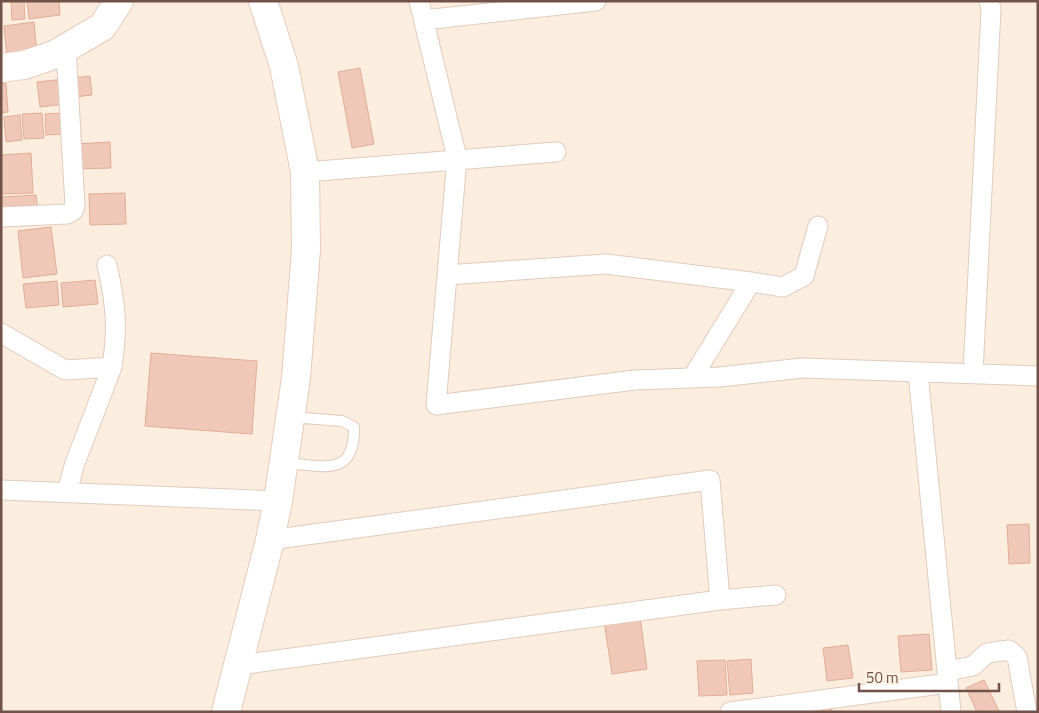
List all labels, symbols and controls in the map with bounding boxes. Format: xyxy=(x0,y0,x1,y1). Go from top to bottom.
scale bar xyxy=(859,660,999,692)
text: 50 m xyxy=(866,666,899,689)

